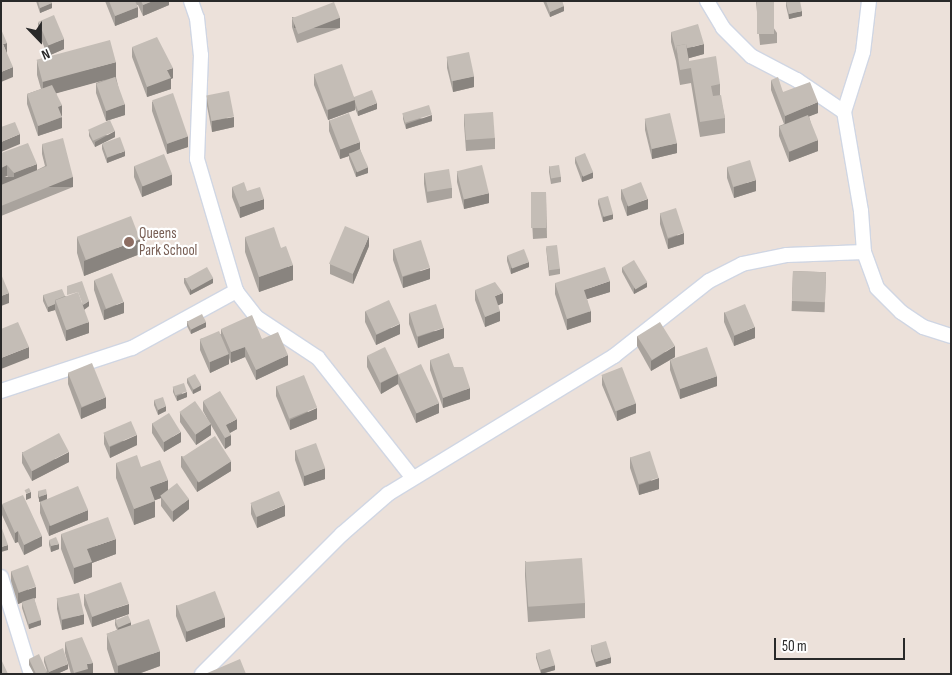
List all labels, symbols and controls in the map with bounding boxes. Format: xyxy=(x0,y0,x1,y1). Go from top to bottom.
north arrow xyxy=(15,15,65,65)
text: N xyxy=(39,45,52,64)
place label: Queens Park School xyxy=(139,224,197,259)
marker: Queens Park School xyxy=(123,236,135,248)
scale bar xyxy=(777,628,908,660)
text: 50 m xyxy=(782,637,807,656)

